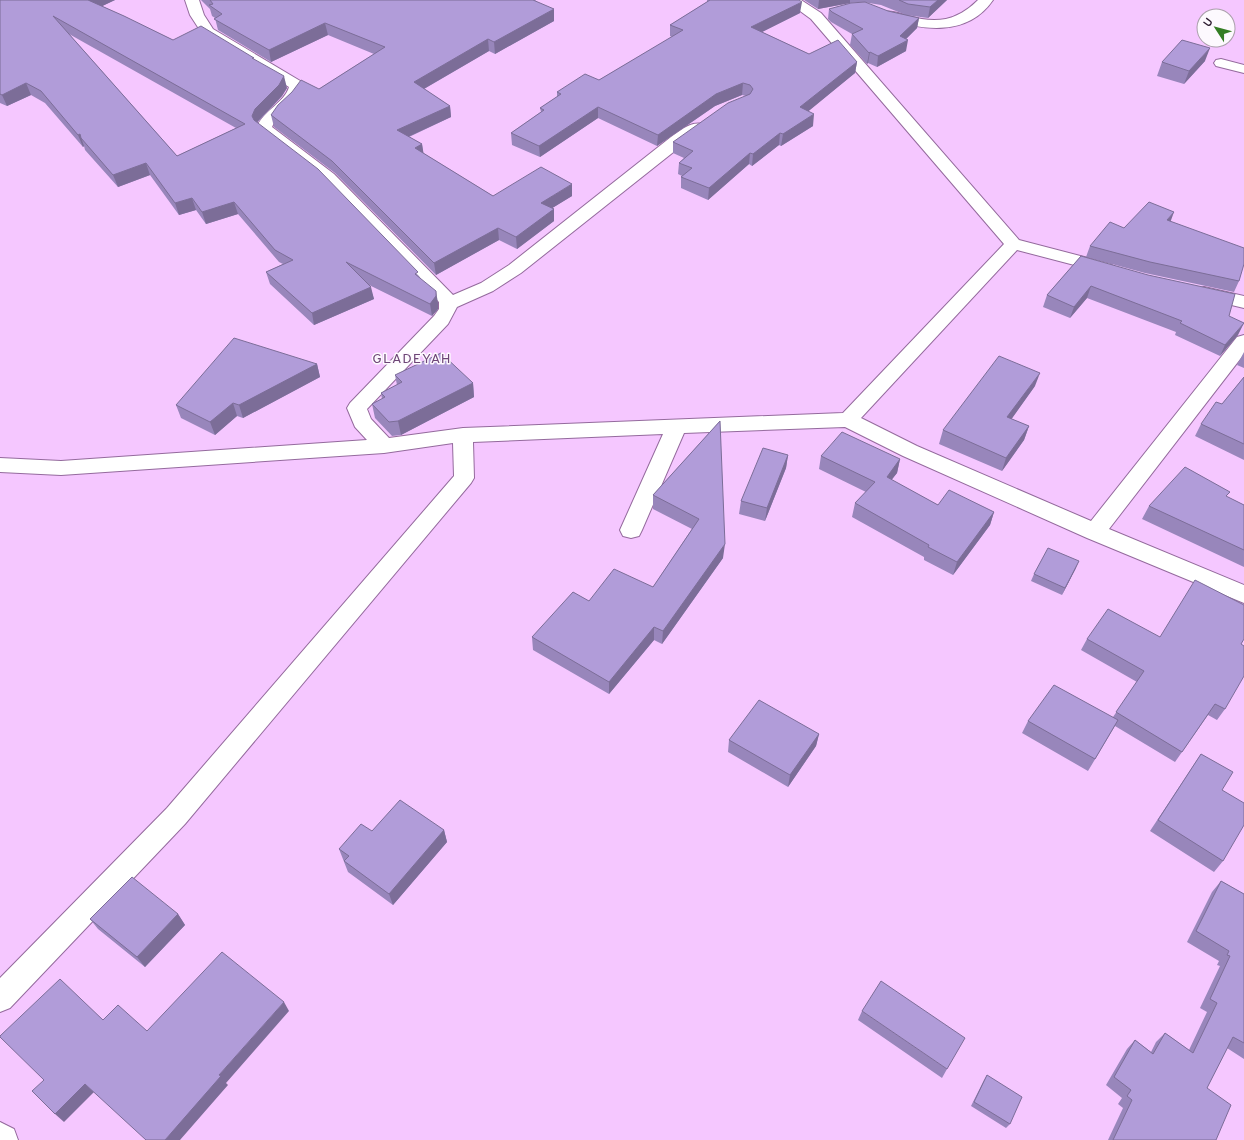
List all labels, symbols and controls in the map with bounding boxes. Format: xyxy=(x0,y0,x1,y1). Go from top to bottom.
north arrow xyxy=(1196,8,1236,48)
text: U xyxy=(1201,15,1217,30)
district label: GLADEYAH xyxy=(372,351,452,368)

